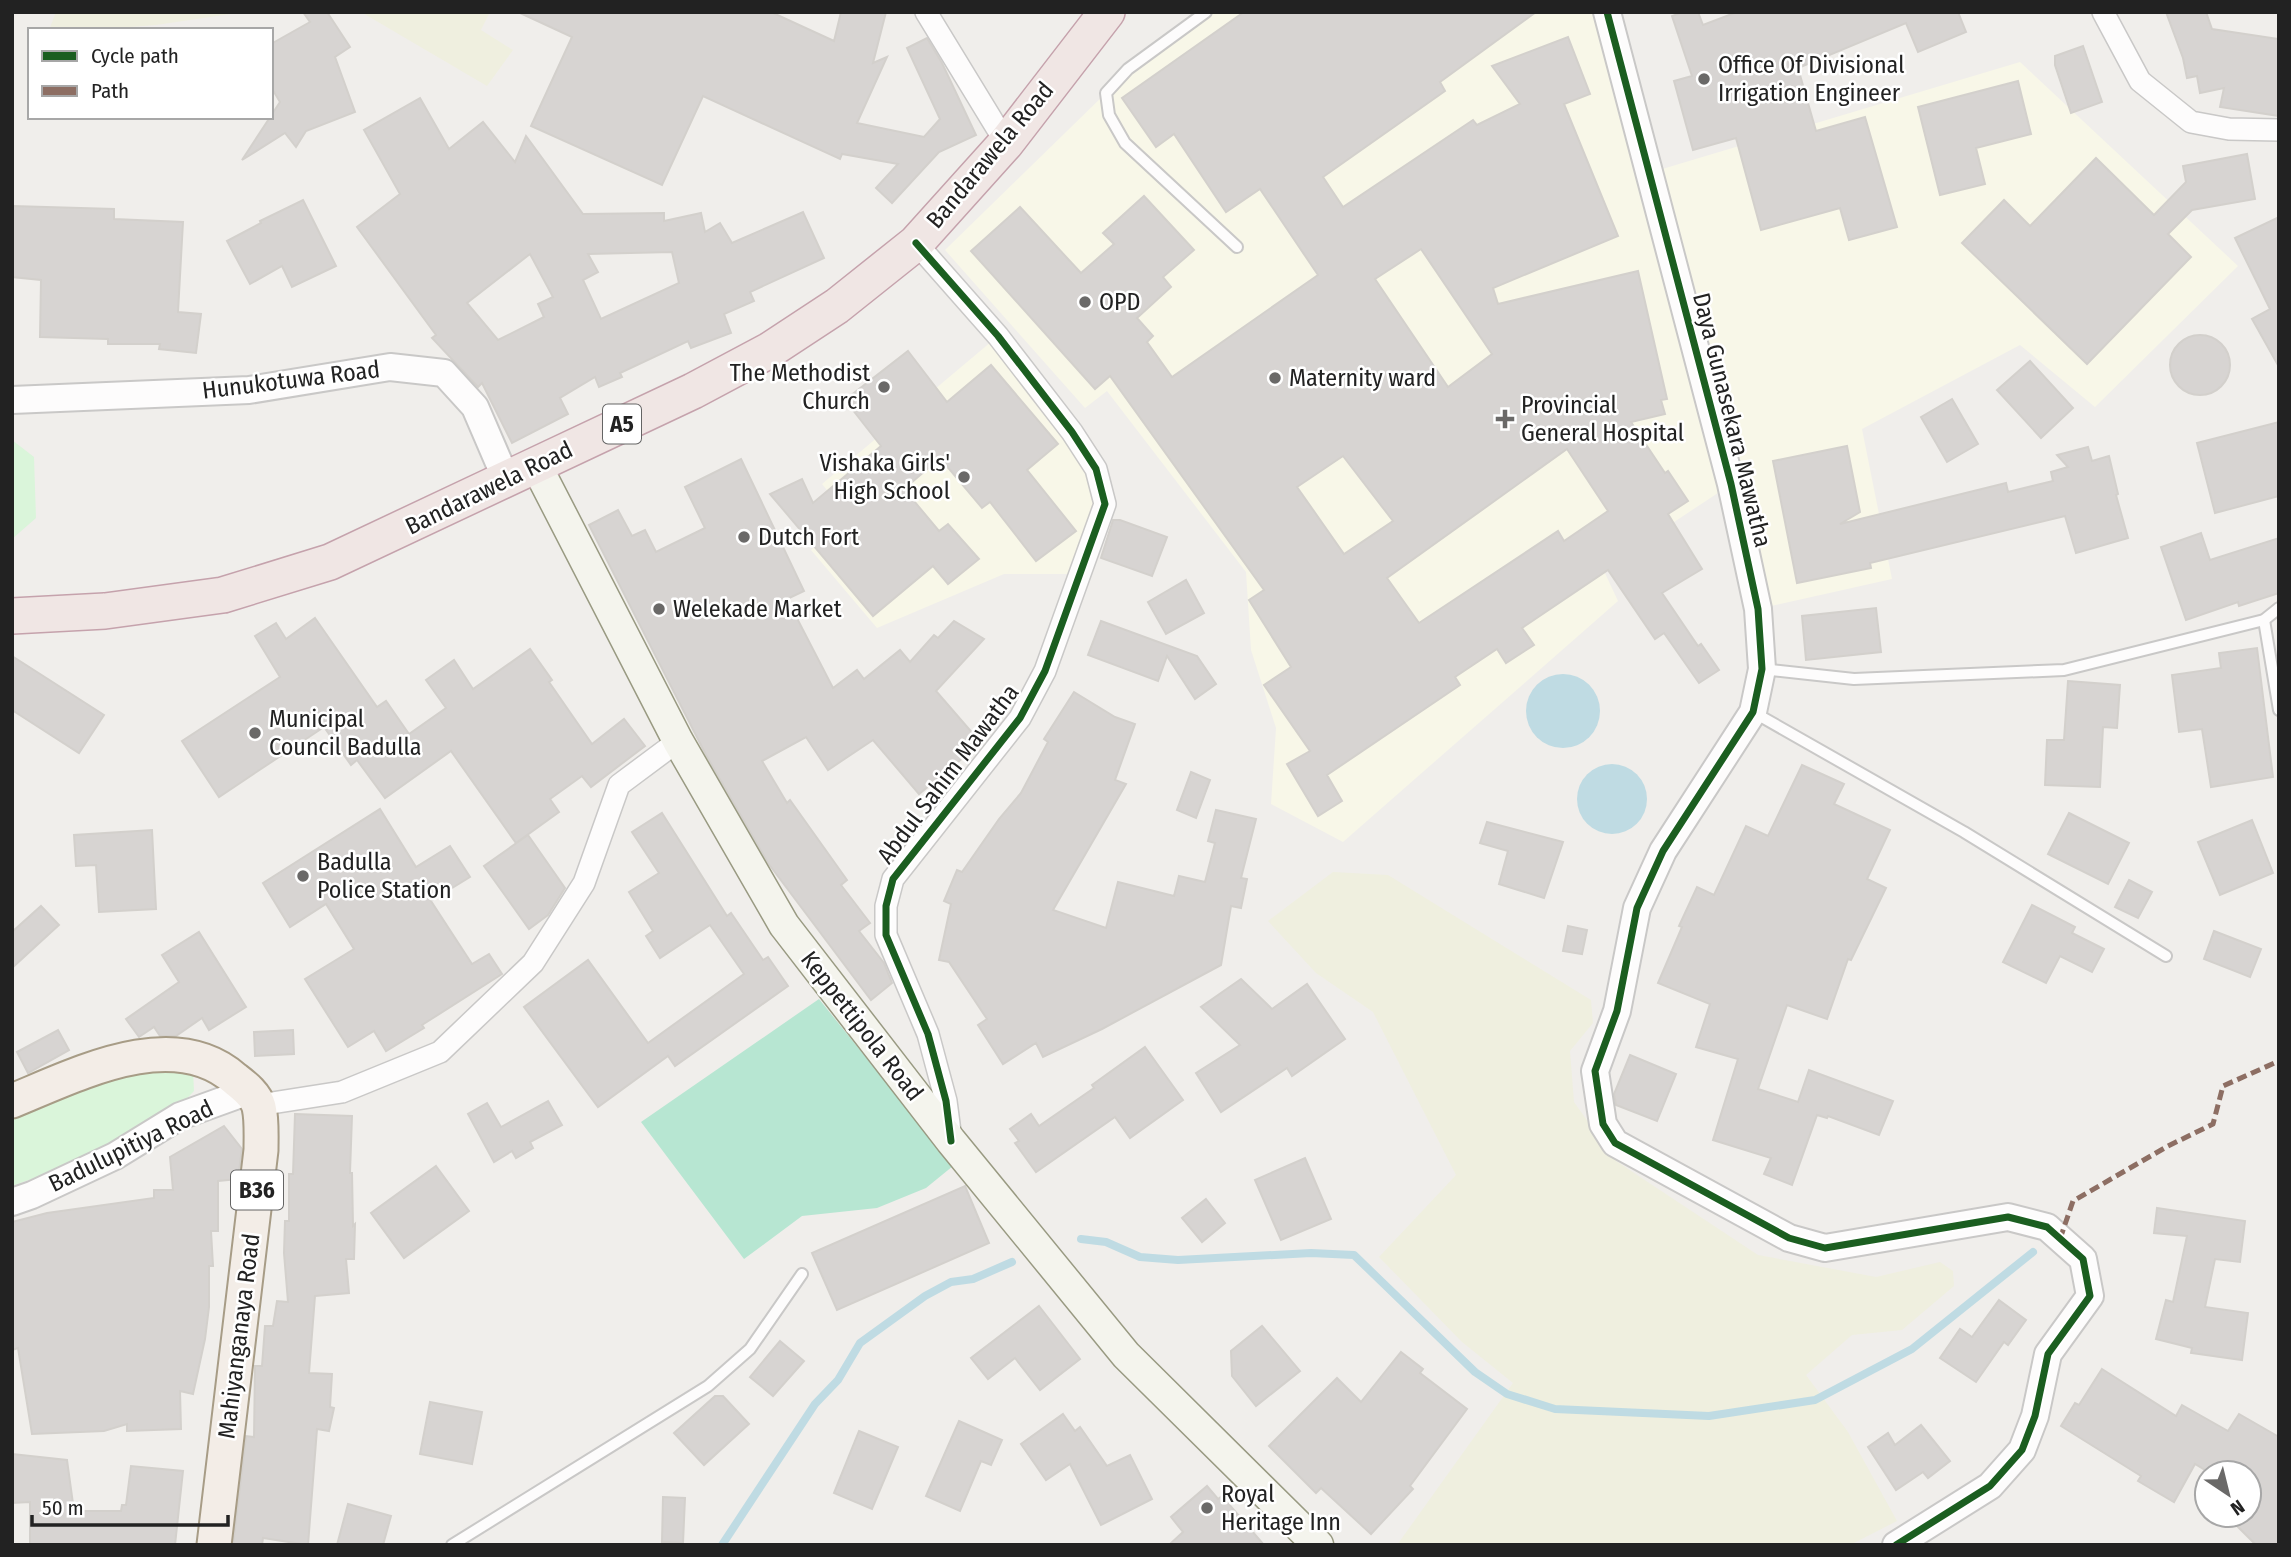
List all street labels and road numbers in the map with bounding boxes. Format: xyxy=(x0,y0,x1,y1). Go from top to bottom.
street label: Bandarawela Road xyxy=(921,76,1059,234)
street label: Daya Gunasekara Mawatha xyxy=(1687,290,1777,550)
street label: Hunukotuwa Road xyxy=(201,355,381,405)
road number: A5 xyxy=(603,404,641,444)
street label: Bandarawela Road xyxy=(401,435,577,541)
street label: Abdul Sahim Mawatha xyxy=(871,679,1025,869)
street label: Keppettipola Road xyxy=(795,946,929,1106)
street label: Badulupitiya Road xyxy=(44,1094,218,1198)
road number: B36 xyxy=(231,1170,283,1210)
street label: Mahiyanganaya Road xyxy=(213,1232,265,1440)

